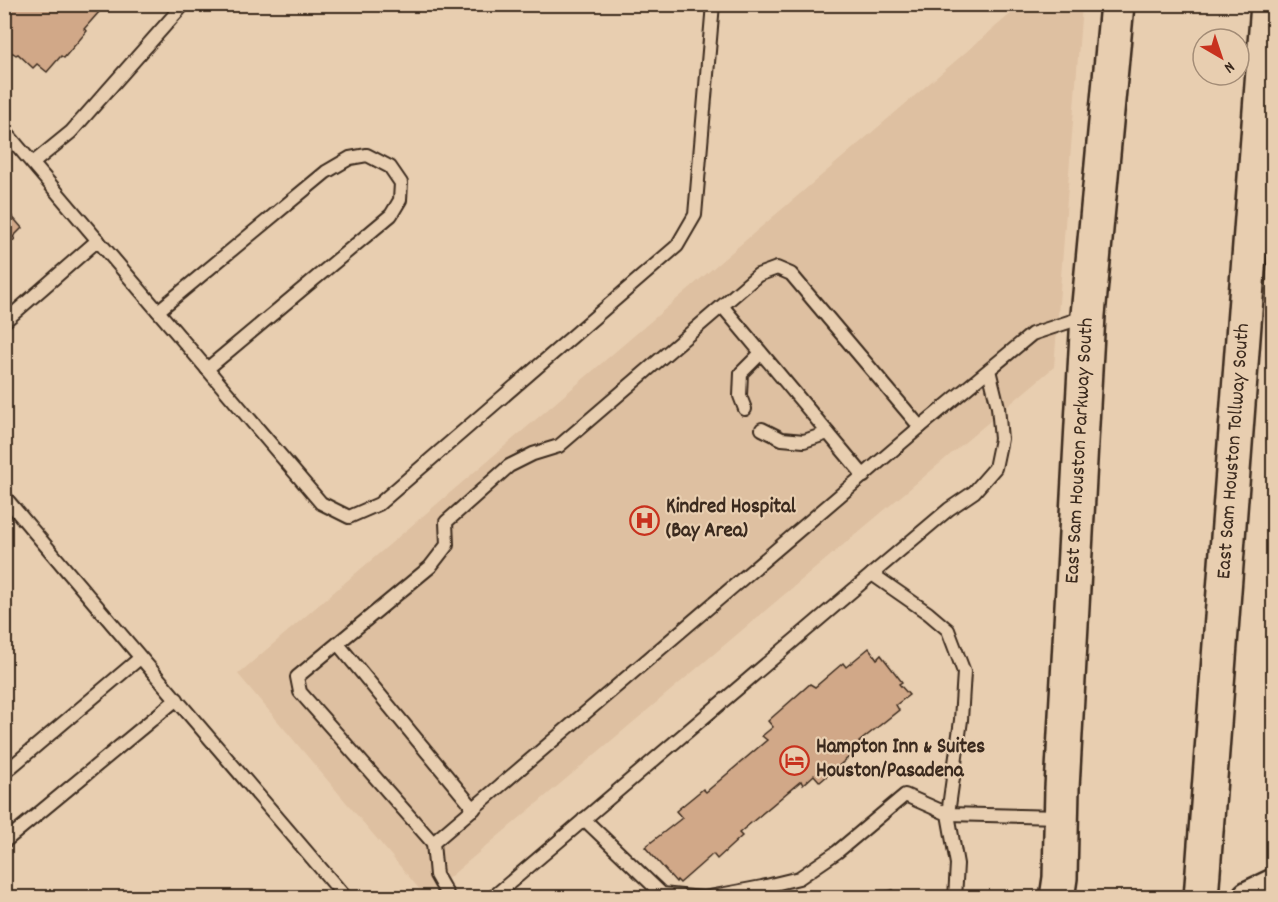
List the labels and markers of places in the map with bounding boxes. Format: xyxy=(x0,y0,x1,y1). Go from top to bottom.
place label: Kindred Hospital (Bay Area) xyxy=(666,493,797,547)
hospital icon: Kindred Hospital (Bay Area) xyxy=(629,504,661,536)
place label: Hampton Inn & Suites Houston/Pasadena xyxy=(816,733,985,787)
hotel icon: Hampton Inn & Suites Houston/Pasadena xyxy=(779,744,811,776)

